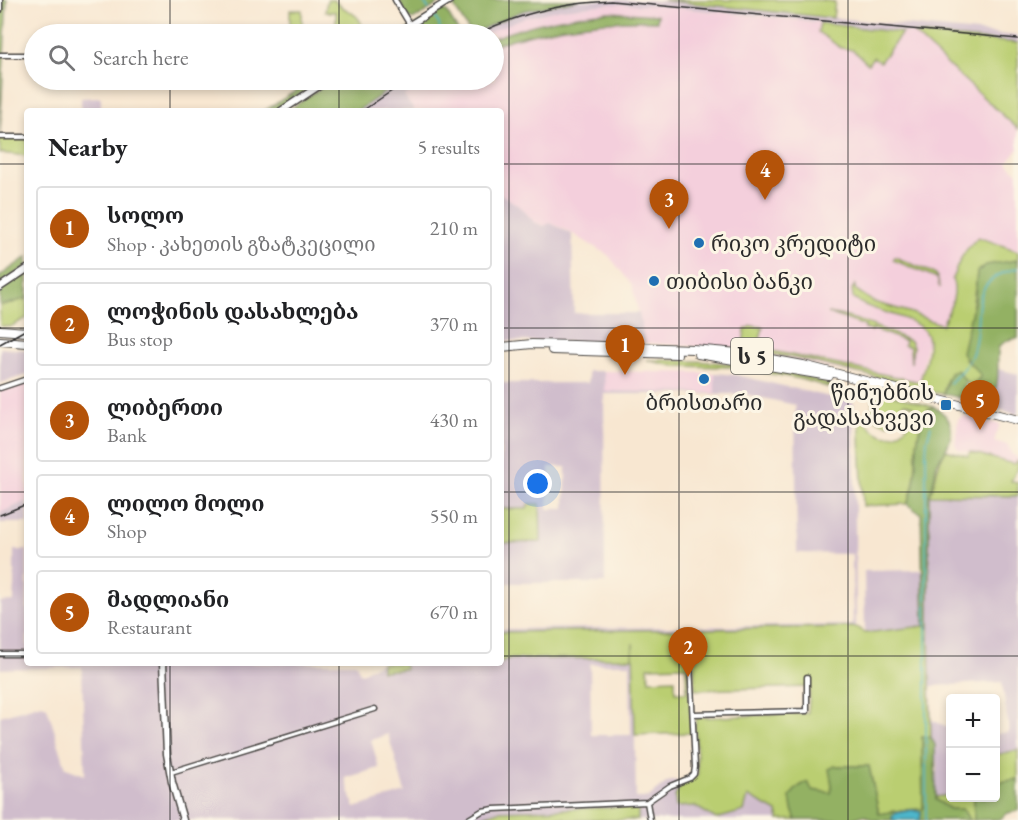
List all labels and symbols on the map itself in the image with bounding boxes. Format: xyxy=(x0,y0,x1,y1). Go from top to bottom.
pin: 4 xyxy=(746,150,784,200)
pin: 3 xyxy=(650,180,688,229)
place label: რიკო კრედიტი xyxy=(711,229,876,258)
marker: რიკო კრედიტი xyxy=(692,236,706,250)
place label: თიბისი ბანკი xyxy=(666,267,813,296)
marker: თიბისი ბანკი xyxy=(647,274,661,288)
pin: 1 xyxy=(606,326,644,375)
road number: ს 5 xyxy=(731,338,773,374)
marker: ბრისთარი xyxy=(697,372,711,386)
place label: წინუბნის გადასახვევი xyxy=(793,378,934,432)
pin: 5 xyxy=(960,380,1000,430)
place label: ბრისთარი xyxy=(645,388,763,417)
marker: წინუბნის გადასახვევი xyxy=(939,398,953,412)
your location xyxy=(523,469,552,498)
pin: 2 xyxy=(668,628,708,677)

